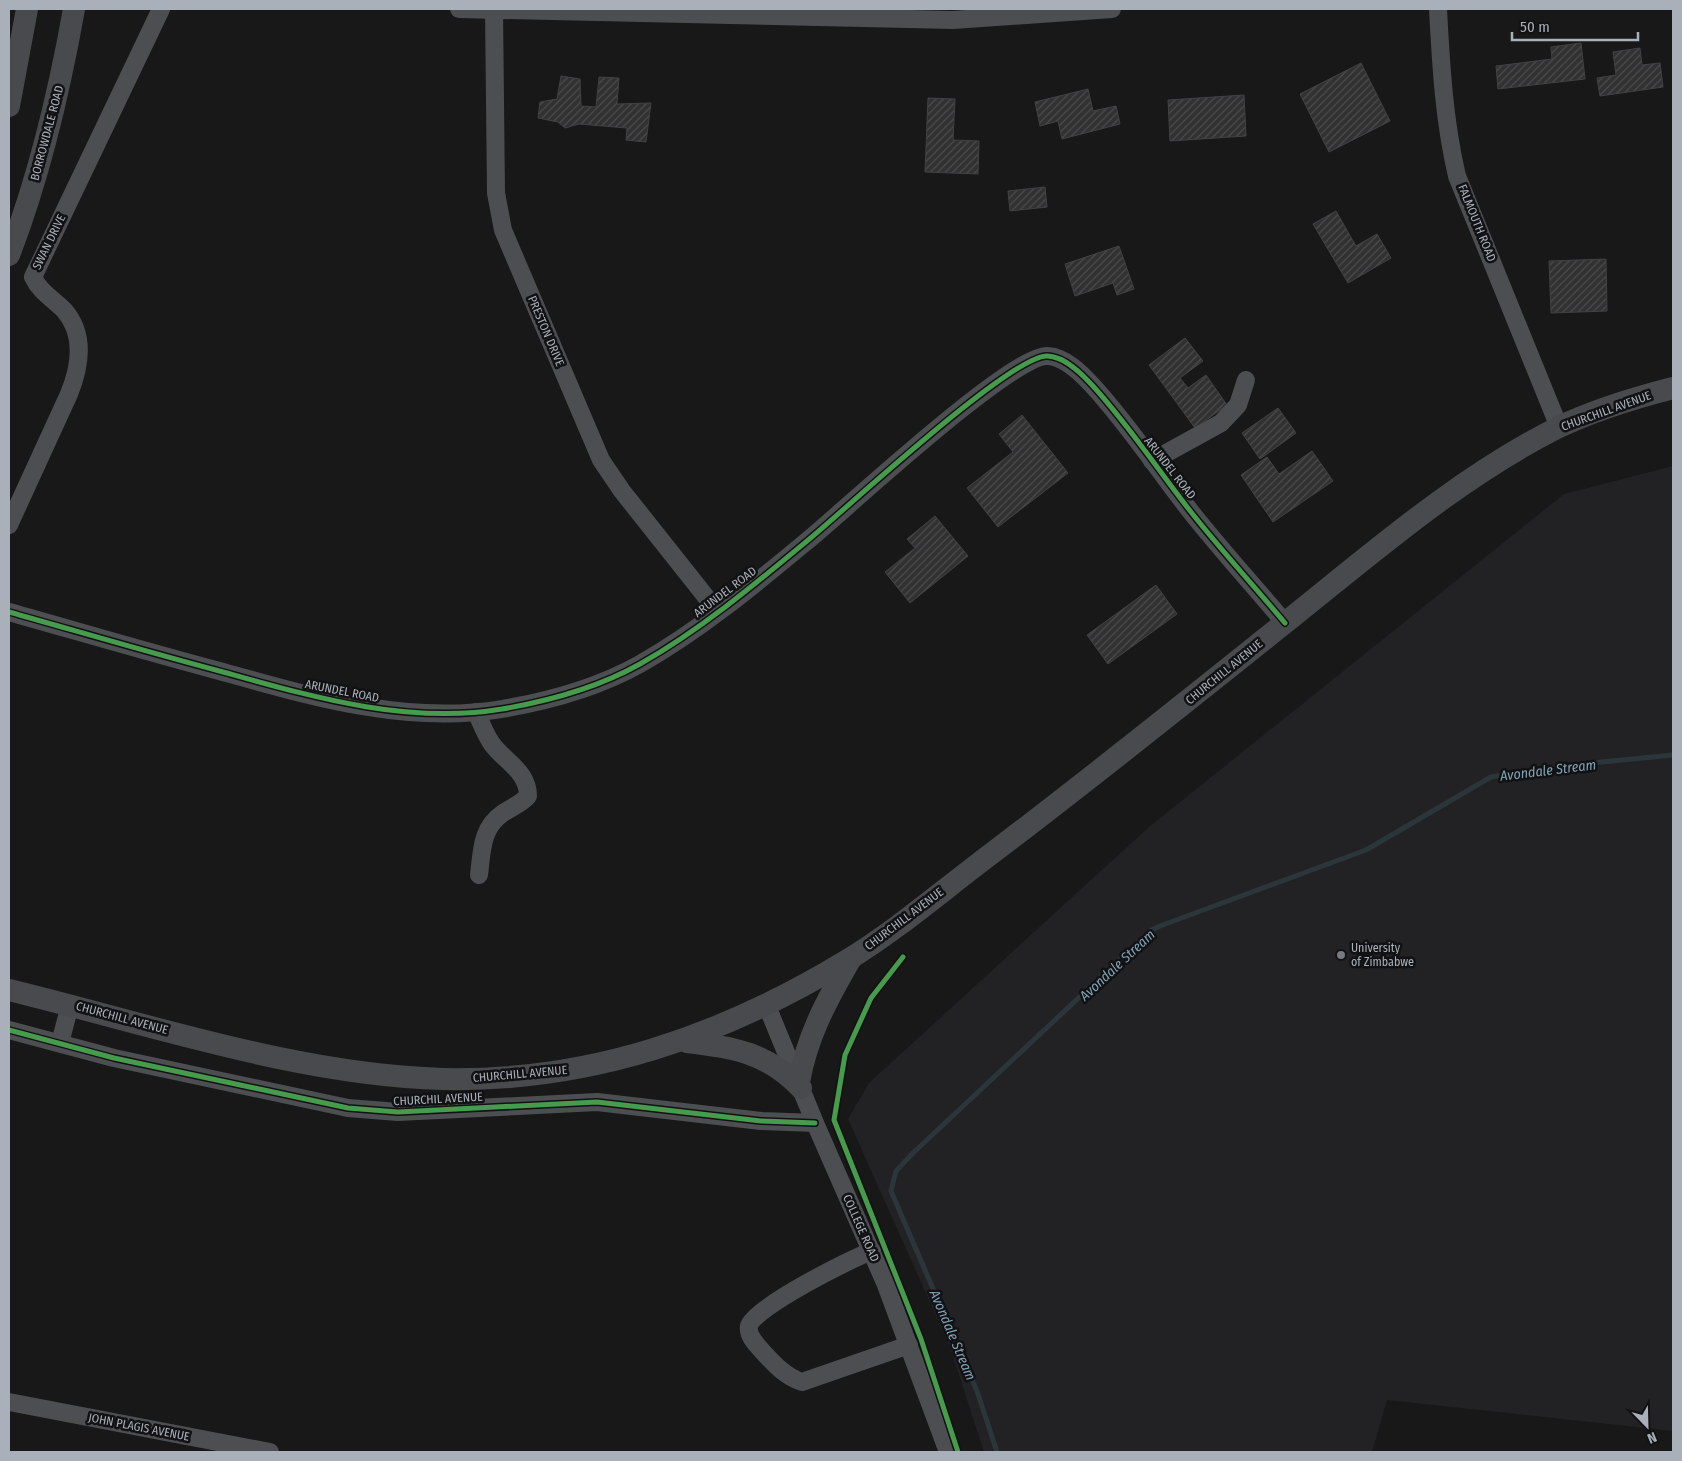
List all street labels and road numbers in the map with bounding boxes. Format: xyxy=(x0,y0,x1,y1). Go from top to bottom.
street label: BORROWDALE ROAD xyxy=(28,84,66,182)
street label: FALMOUTH ROAD xyxy=(1455,182,1499,264)
street label: SWAN DRIVE xyxy=(30,212,69,272)
street label: PRESTON DRIVE xyxy=(525,294,567,369)
street label: CHURCHILL AVENUE xyxy=(1559,388,1653,434)
street label: ARUNDEL ROAD xyxy=(1141,434,1199,502)
street label: ARUNDEL ROAD xyxy=(691,564,759,620)
street label: CHURCHILL AVENUE xyxy=(1183,637,1265,707)
street label: ARUNDEL ROAD xyxy=(304,677,380,705)
street label: CHURCHILL AVENUE xyxy=(862,885,946,953)
street label: CHURCHILL AVENUE xyxy=(74,999,170,1037)
street label: CHURCHILL AVENUE xyxy=(472,1063,568,1085)
street label: CHURCHIL AVENUE xyxy=(393,1090,483,1108)
street label: COLLEGE ROAD xyxy=(840,1192,882,1264)
street label: JOHN PLAGIS AVENUE xyxy=(87,1410,191,1444)

